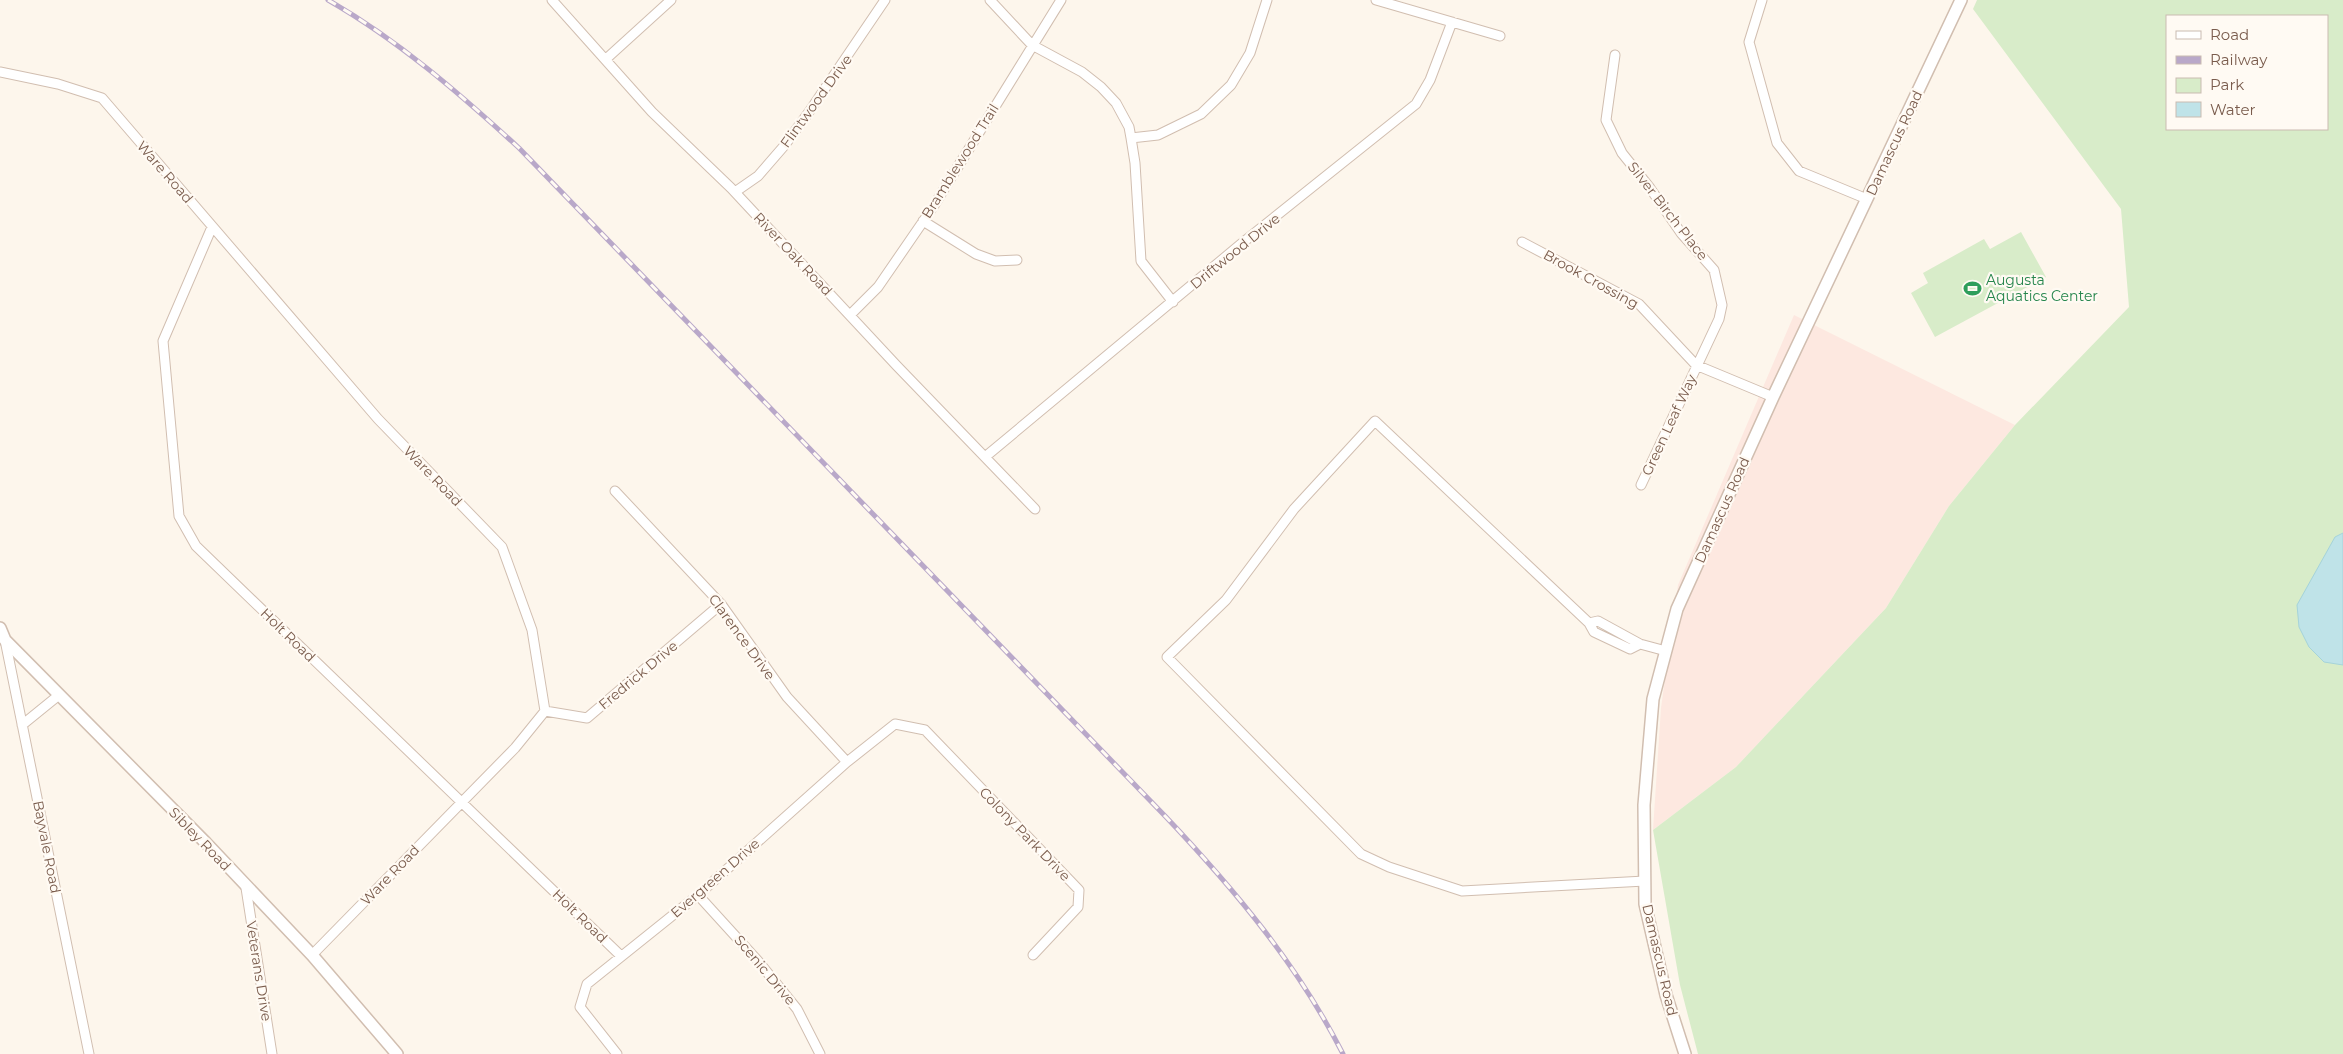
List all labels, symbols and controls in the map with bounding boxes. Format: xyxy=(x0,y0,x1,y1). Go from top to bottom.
legend xyxy=(2166,15,2328,130)
text: Road xyxy=(2210,25,2249,44)
text: Railway xyxy=(2210,50,2268,69)
street label: Flintwood Drive xyxy=(776,51,856,151)
text: Park xyxy=(2210,75,2244,94)
street label: Damascus Road xyxy=(1862,87,1926,199)
street label: Bramblewood Trail xyxy=(917,100,1003,222)
text: Water xyxy=(2210,100,2256,119)
street label: Ware Road xyxy=(133,137,197,207)
street label: Silver Birch Place xyxy=(1624,158,1712,264)
street label: River Oak Road xyxy=(750,208,836,300)
street label: Driftwood Drive xyxy=(1186,209,1284,293)
street label: Brook Crossing xyxy=(1540,245,1642,313)
place label: Augusta Aquatics Center xyxy=(1986,271,2098,305)
sports icon: Augusta Aquatics Center xyxy=(1962,278,1982,298)
street label: Green Leaf Way xyxy=(1638,371,1701,479)
street label: Ware Road xyxy=(400,442,466,510)
street label: Damascus Road xyxy=(1691,454,1753,566)
street label: Clarence Drive xyxy=(705,591,779,683)
street label: Holt Road xyxy=(257,604,319,666)
street label: Fredrick Drive xyxy=(595,637,681,713)
street label: Colony Park Drive xyxy=(976,783,1074,885)
street label: Bayvale Road xyxy=(29,799,65,895)
street label: Sibley Road xyxy=(165,803,235,875)
street label: Evergreen Drive xyxy=(667,834,763,922)
street label: Ware Road xyxy=(357,841,423,909)
street label: Holt Road xyxy=(549,885,611,947)
street label: Damascus Road xyxy=(1638,902,1682,1018)
street label: Veterans Drive xyxy=(242,920,276,1022)
street label: Scenic Drive xyxy=(730,931,800,1009)

